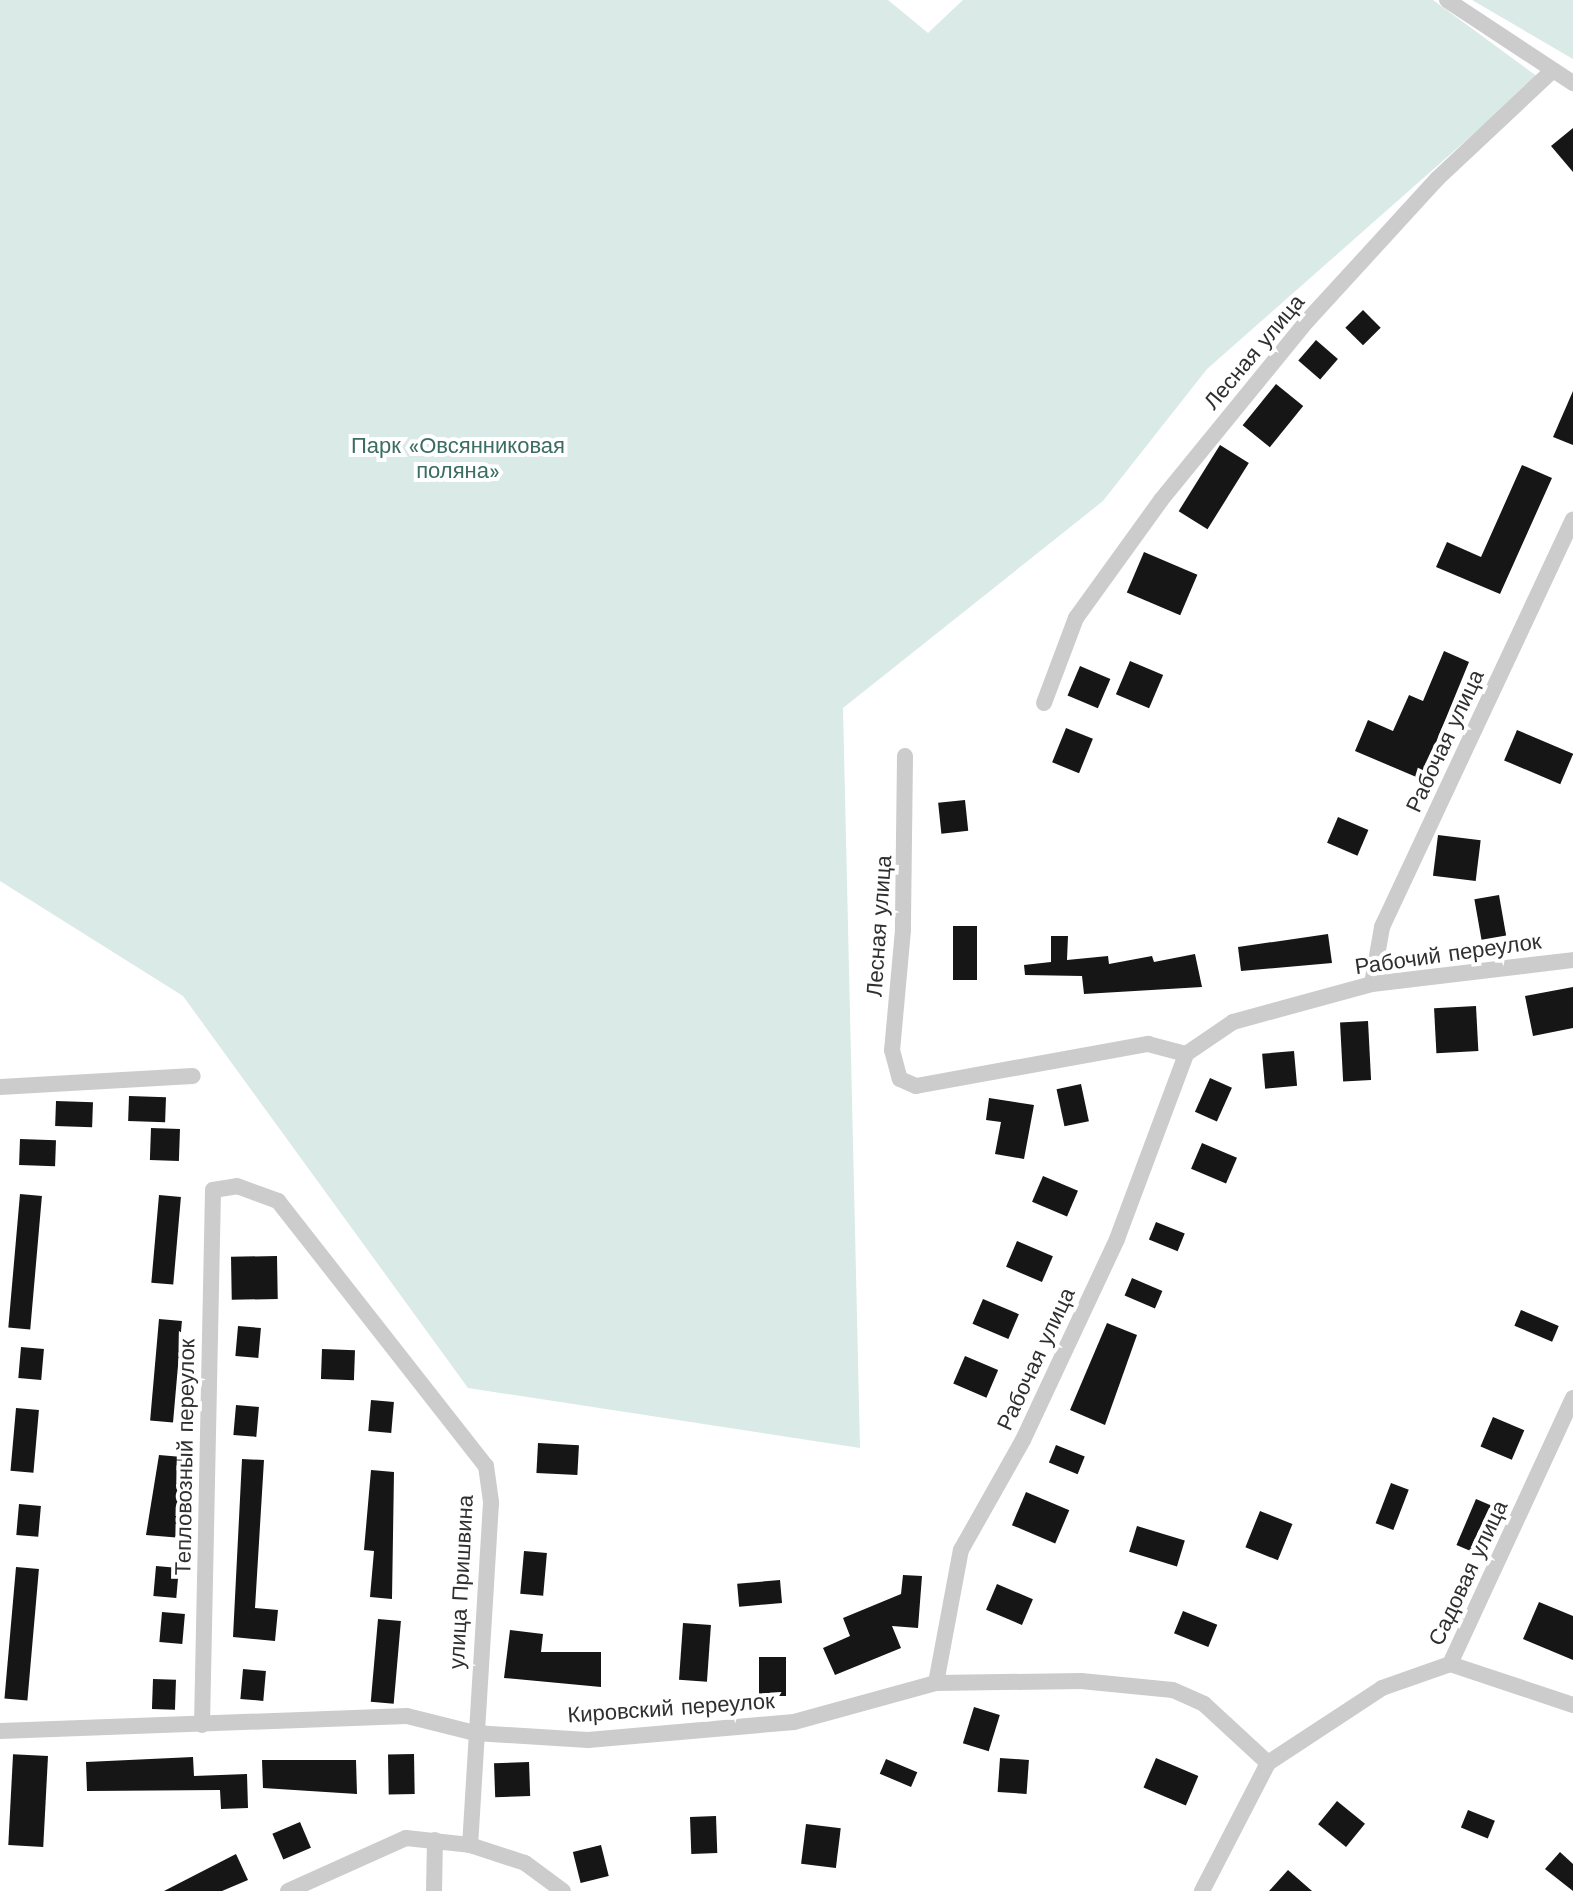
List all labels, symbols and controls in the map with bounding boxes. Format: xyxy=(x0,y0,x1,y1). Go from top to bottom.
street label: Лесная улица xyxy=(1198,289,1310,415)
park label: Парк «Овсянниковая поляна» xyxy=(351,432,565,484)
street label: Рабочая улица xyxy=(1400,666,1490,816)
street label: Лесная улица xyxy=(861,854,897,998)
street label: Рабочий переулок xyxy=(1353,928,1543,980)
street label: Рабочая улица xyxy=(991,1284,1081,1434)
street label: Тепловозный переулок xyxy=(170,1338,200,1576)
street label: улица Пришвина xyxy=(443,1494,479,1670)
street label: Садовая улица xyxy=(1423,1496,1513,1650)
street label: Кировский переулок xyxy=(567,1688,775,1728)

